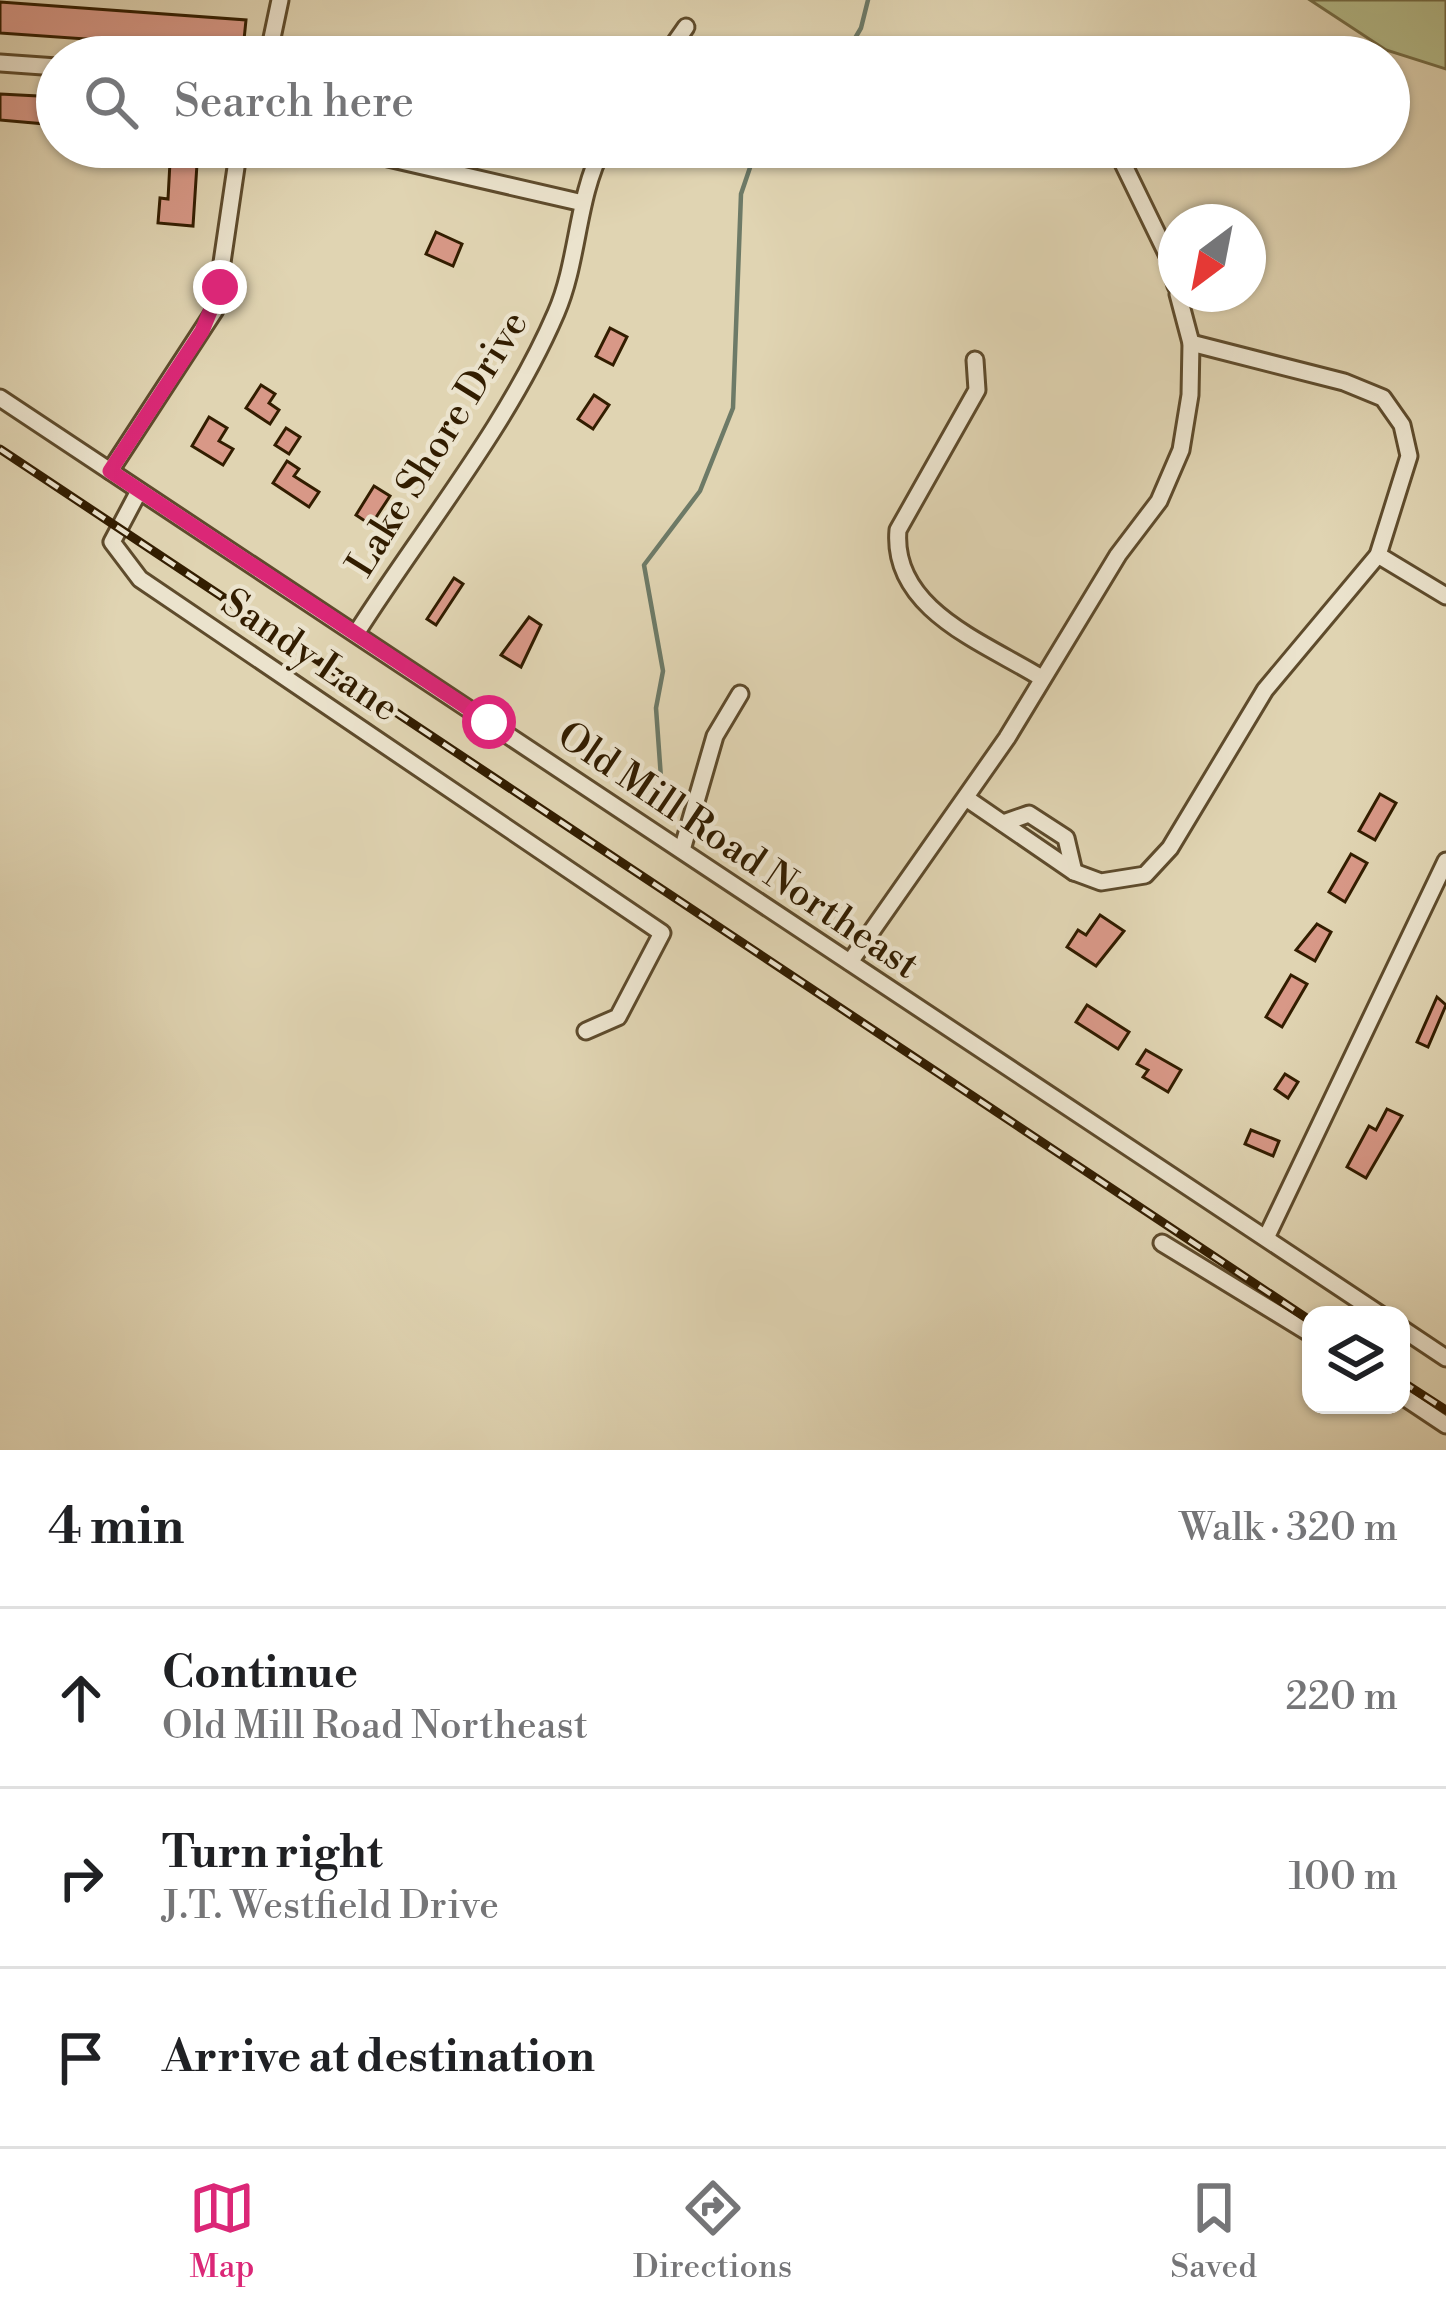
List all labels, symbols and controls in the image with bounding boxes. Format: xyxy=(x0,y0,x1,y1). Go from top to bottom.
search box xyxy=(36,36,1410,168)
icon: search xyxy=(78,69,144,135)
text: Search here xyxy=(174,74,414,131)
north arrow xyxy=(1158,204,1266,312)
route end xyxy=(193,260,247,314)
street label: Lake Shore Drive xyxy=(337,302,540,586)
street label: Sandy Lane xyxy=(212,579,408,733)
route start xyxy=(462,695,516,749)
street label: Old Mill Road Northeast xyxy=(547,712,928,991)
map controls xyxy=(1302,1306,1410,1414)
button: layers xyxy=(1302,1306,1410,1414)
text: 4 min xyxy=(48,1496,184,1560)
text: Walk · 320 m xyxy=(1179,1504,1398,1553)
text: Continue xyxy=(162,1645,358,1702)
icon: ahead xyxy=(48,1665,114,1731)
text: 220 m xyxy=(1285,1673,1398,1722)
text: Old Mill Road Northeast xyxy=(162,1702,588,1751)
text: Turn right xyxy=(162,1825,383,1882)
icon: right xyxy=(48,1845,114,1911)
text: 100 m xyxy=(1289,1853,1398,1902)
text: J.T. Westfield Drive xyxy=(162,1882,499,1931)
icon: arrive xyxy=(48,2025,114,2091)
text: Arrive at destination xyxy=(162,2029,595,2086)
tab: Map xyxy=(189,2175,255,2288)
tab: Directions xyxy=(633,2175,792,2288)
tab: Saved xyxy=(1170,2175,1257,2288)

